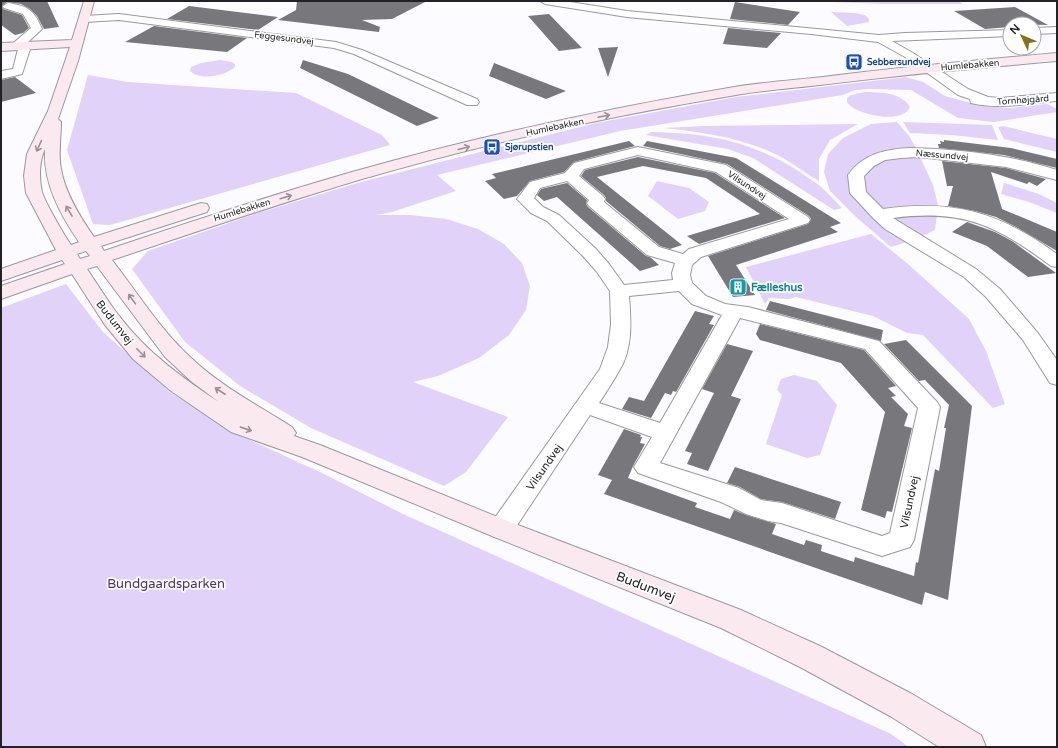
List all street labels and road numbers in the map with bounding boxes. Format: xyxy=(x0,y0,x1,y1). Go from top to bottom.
street label: Feggesundvej xyxy=(254,29,314,48)
street label: Humlebakken xyxy=(940,57,1000,74)
street label: Tornhøjgård xyxy=(997,93,1049,108)
street label: Humlebakken xyxy=(525,116,585,139)
street label: Næssundvej xyxy=(915,148,969,163)
street label: Vilsundvej xyxy=(725,169,768,202)
street label: Humlebakken xyxy=(212,197,272,224)
street label: Budumvej xyxy=(93,298,136,347)
street label: Vilsundvej xyxy=(524,442,565,493)
street label: Vilsundvej xyxy=(898,474,921,530)
street label: Budumvej xyxy=(614,568,678,606)

